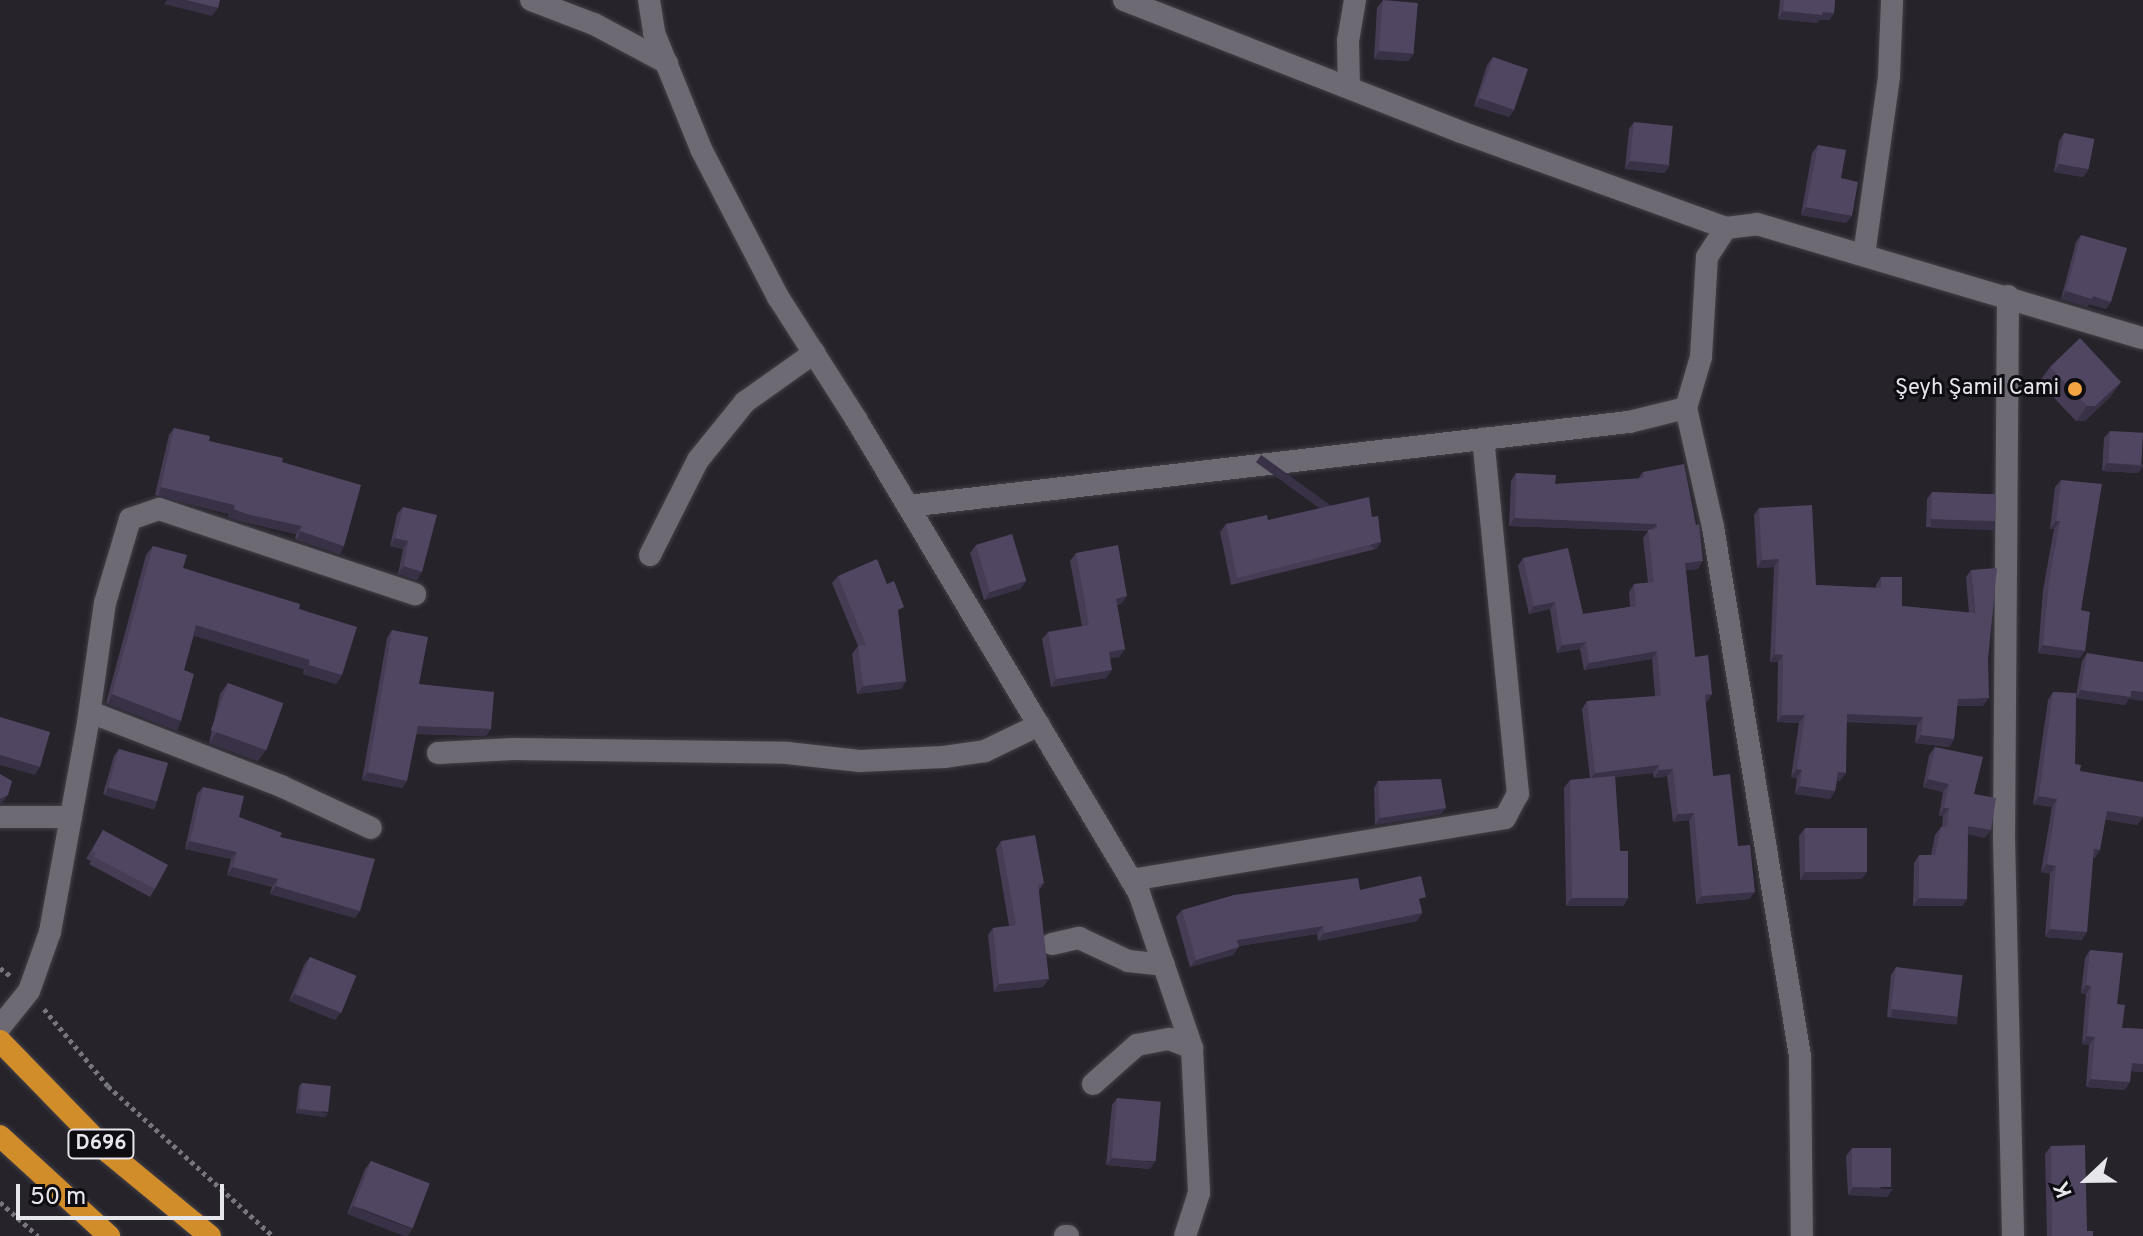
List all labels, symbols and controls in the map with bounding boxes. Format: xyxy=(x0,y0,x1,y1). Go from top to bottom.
place label: Şeyh Şamil Cami xyxy=(1895,376,2059,402)
marker: Şeyh Şamil Cami xyxy=(2066,380,2084,398)
road number: D696 xyxy=(67,1128,135,1160)
north arrow xyxy=(2047,1140,2127,1220)
scale bar xyxy=(20,1168,228,1218)
text: K xyxy=(2049,1177,2080,1201)
text: 50 m xyxy=(30,1183,86,1213)

